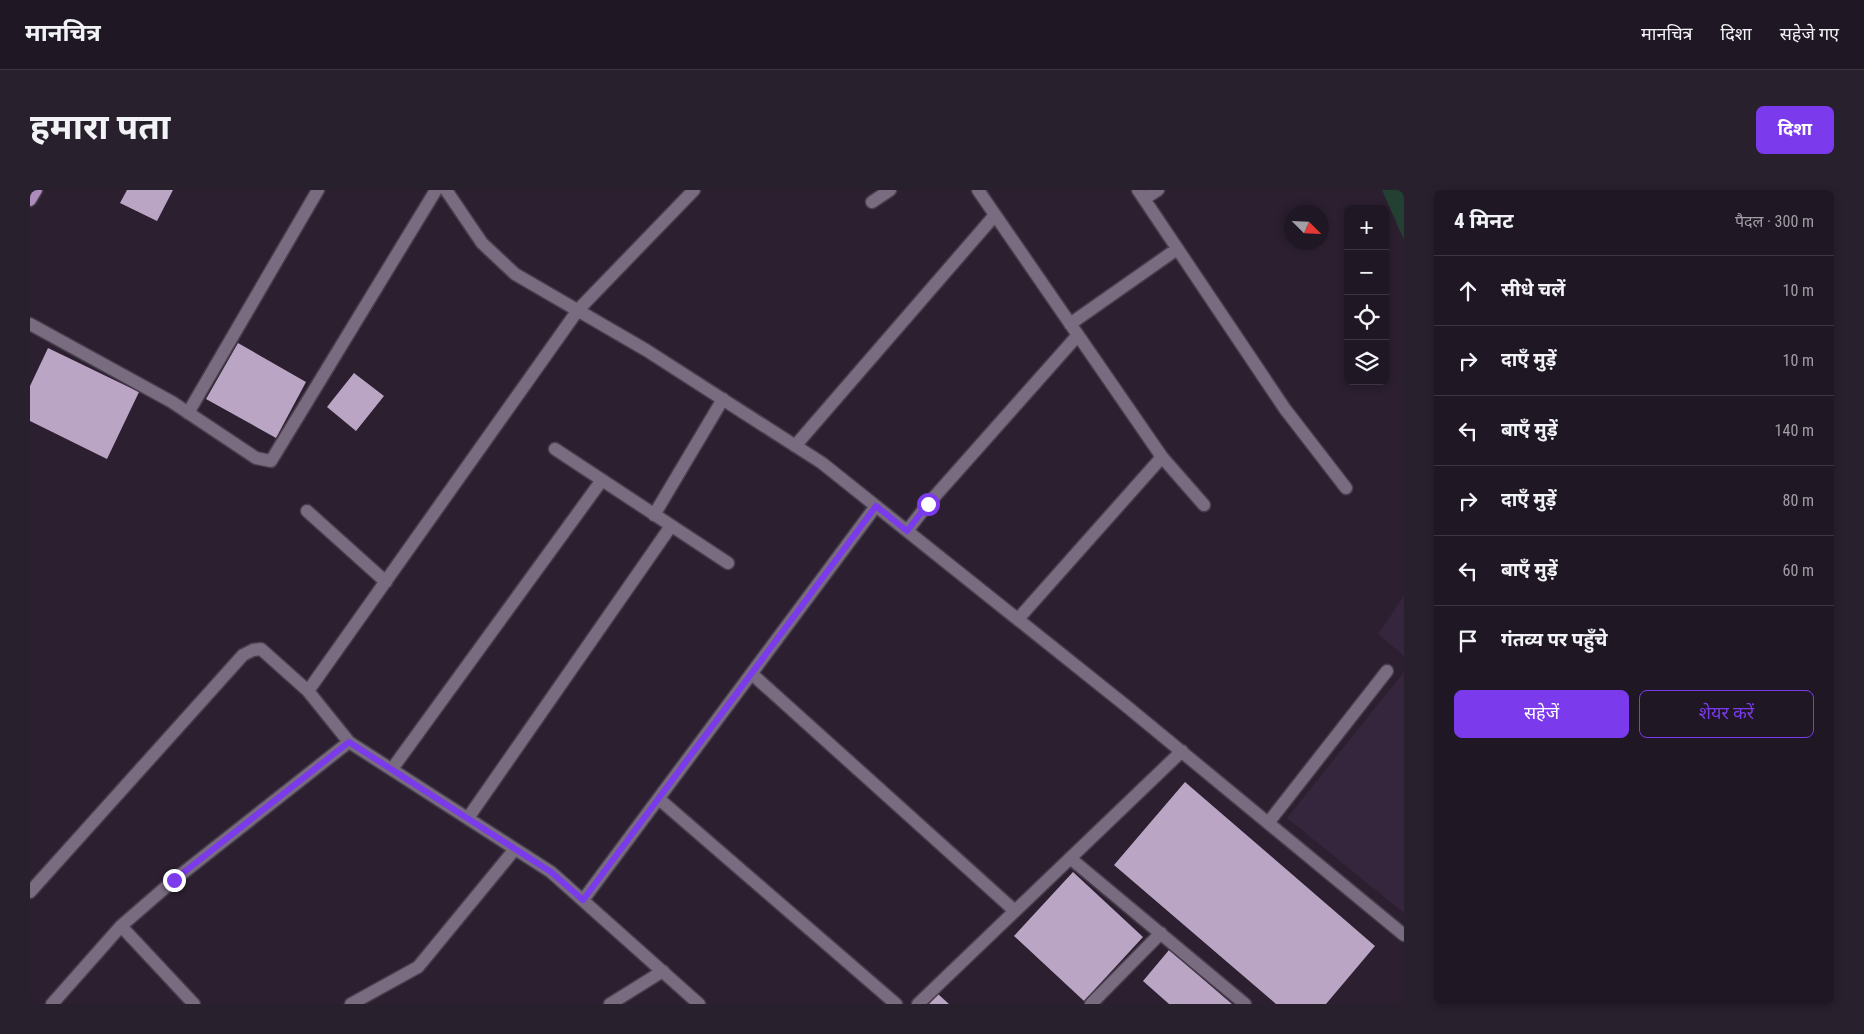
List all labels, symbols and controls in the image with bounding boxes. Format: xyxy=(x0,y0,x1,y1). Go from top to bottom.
text: मानचित्र xyxy=(25,19,101,47)
text: मानचित्र xyxy=(1641,23,1693,44)
text: दिशा xyxy=(1721,23,1752,44)
text: सहेजे गए xyxy=(1780,23,1839,44)
button: दिशा xyxy=(1756,106,1834,154)
text: हमारा पता xyxy=(30,107,170,148)
north arrow xyxy=(1284,205,1329,250)
map controls xyxy=(1344,205,1389,385)
button: + xyxy=(1344,205,1389,250)
text: 4 मिनट xyxy=(1454,209,1514,233)
text: पैदल · 300 m xyxy=(1735,212,1814,231)
button: − xyxy=(1344,250,1389,295)
icon: ahead xyxy=(1454,277,1482,305)
text: सीधे चलें xyxy=(1501,278,1565,301)
text: 10 m xyxy=(1782,281,1814,300)
button: locate xyxy=(1344,295,1389,340)
button: layers xyxy=(1344,340,1389,385)
icon: right xyxy=(1454,347,1482,375)
text: दाएँ मुड़ें xyxy=(1501,348,1556,371)
text: 10 m xyxy=(1782,351,1814,370)
icon: left xyxy=(1454,417,1482,445)
text: बाएँ मुड़ें xyxy=(1501,418,1557,441)
text: 140 m xyxy=(1775,421,1814,440)
icon: right xyxy=(1454,487,1482,515)
text: दाएँ मुड़ें xyxy=(1501,488,1556,511)
text: 80 m xyxy=(1782,491,1814,510)
route start xyxy=(917,493,940,516)
icon: left xyxy=(1454,557,1482,585)
text: बाएँ मुड़ें xyxy=(1501,558,1557,581)
text: 60 m xyxy=(1782,561,1814,580)
icon: arrive xyxy=(1454,627,1482,655)
text: गंतव्य पर पहुँचे xyxy=(1501,628,1607,651)
button: सहेजें xyxy=(1454,690,1629,738)
button: शेयर करें xyxy=(1639,690,1814,738)
route end xyxy=(163,869,186,892)

